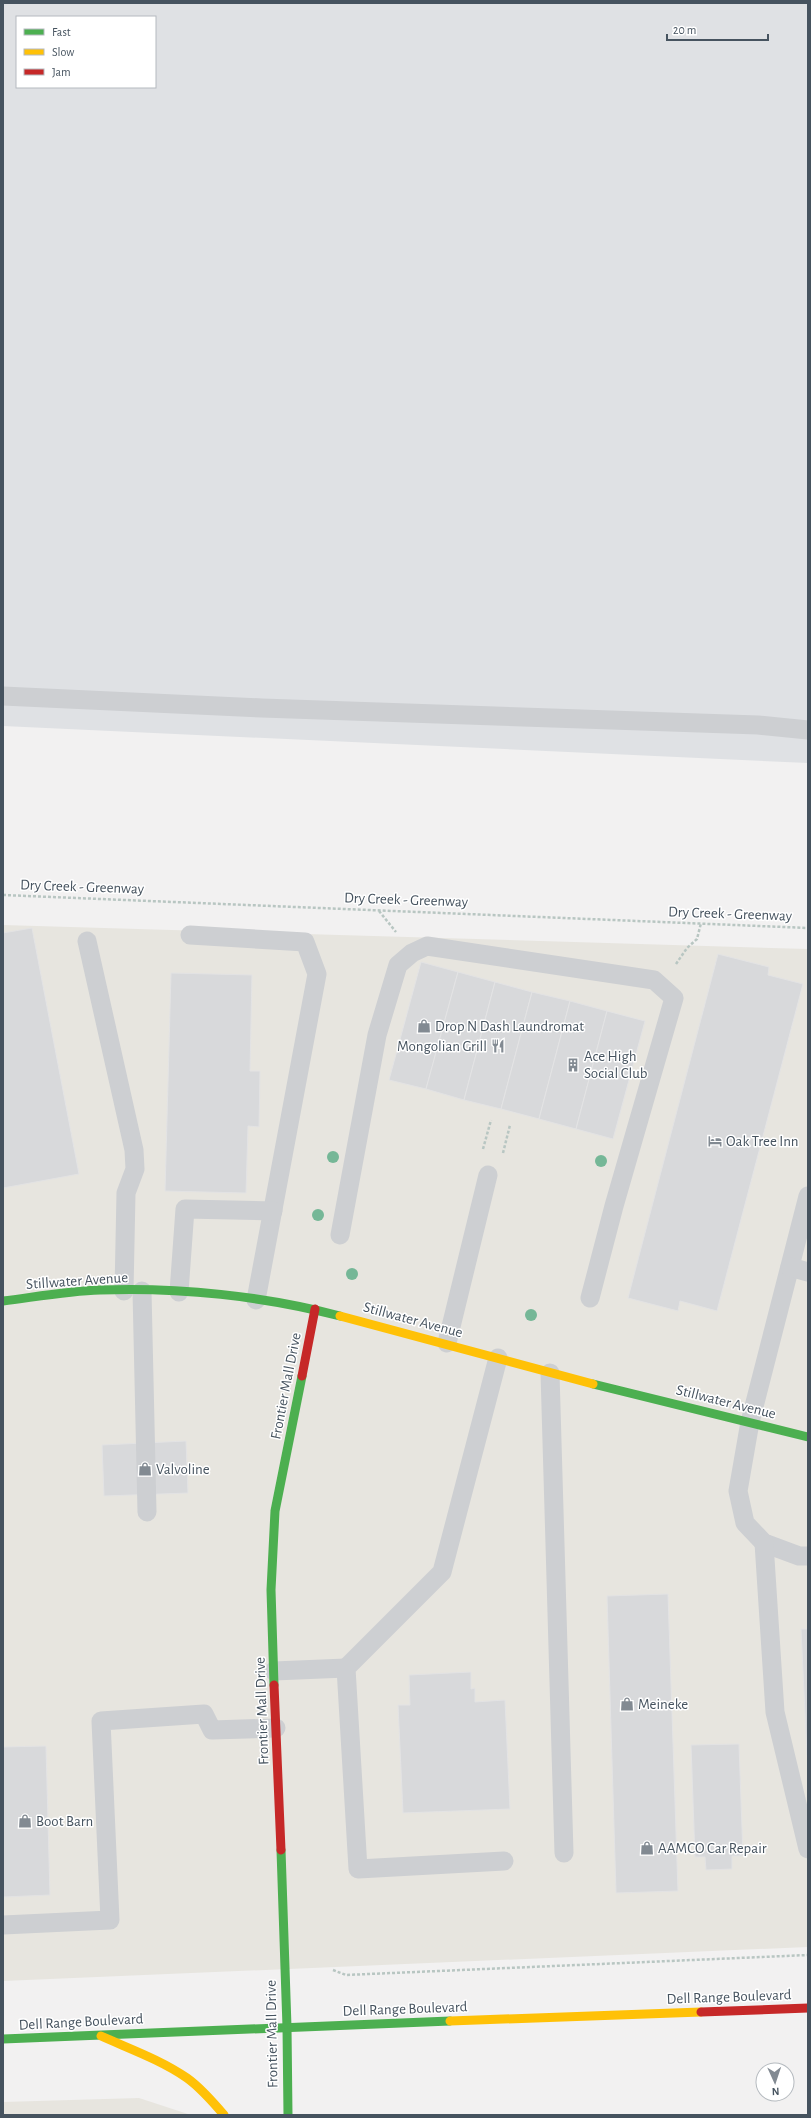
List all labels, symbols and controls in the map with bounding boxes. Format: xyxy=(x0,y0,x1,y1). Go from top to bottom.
legend xyxy=(16,16,156,88)
scale bar xyxy=(667,16,768,42)
text: 20 m xyxy=(673,24,696,36)
text: Fast xyxy=(52,26,71,38)
text: Slow xyxy=(52,46,74,58)
text: Jam xyxy=(52,66,71,78)
street label: Dry Creek - Greenway xyxy=(20,877,145,897)
street label: Dry Creek - Greenway xyxy=(344,890,469,910)
street label: Dry Creek - Greenway xyxy=(668,904,793,924)
shop icon: Drop N Dash Laundromat xyxy=(416,1018,432,1034)
place label: Drop N Dash Laundromat xyxy=(435,1019,584,1034)
restaurant icon: Mongolian Grill xyxy=(490,1038,506,1054)
place label: Mongolian Grill xyxy=(397,1039,487,1054)
place label: Ace High Social Club xyxy=(584,1049,648,1081)
building icon: Ace High Social Club xyxy=(565,1057,581,1073)
hotel icon: Oak Tree Inn xyxy=(707,1133,723,1149)
place label: Oak Tree Inn xyxy=(726,1134,799,1149)
street label: Stillwater Avenue xyxy=(25,1270,129,1292)
street label: Stillwater Avenue xyxy=(362,1300,464,1340)
street label: Frontier Mall Drive xyxy=(268,1331,304,1440)
street label: Stillwater Avenue xyxy=(675,1382,777,1422)
shop icon: Valvoline xyxy=(137,1461,153,1477)
place label: Valvoline xyxy=(156,1462,210,1477)
street label: Frontier Mall Drive xyxy=(253,1657,271,1765)
shop icon: Meineke xyxy=(619,1696,635,1712)
place label: Meineke xyxy=(638,1697,688,1712)
shop icon: Boot Barn xyxy=(17,1813,33,1829)
place label: Boot Barn xyxy=(36,1814,93,1829)
shop icon: AAMCO Car Repair xyxy=(639,1840,655,1856)
place label: AAMCO Car Repair xyxy=(658,1841,767,1856)
street label: Frontier Mall Drive xyxy=(264,1980,280,2088)
street label: Dell Range Boulevard xyxy=(666,1987,792,2007)
street label: Dell Range Boulevard xyxy=(342,1999,468,2019)
street label: Dell Range Boulevard xyxy=(18,2011,144,2033)
north arrow xyxy=(755,2062,795,2102)
text: N xyxy=(771,2086,780,2097)

